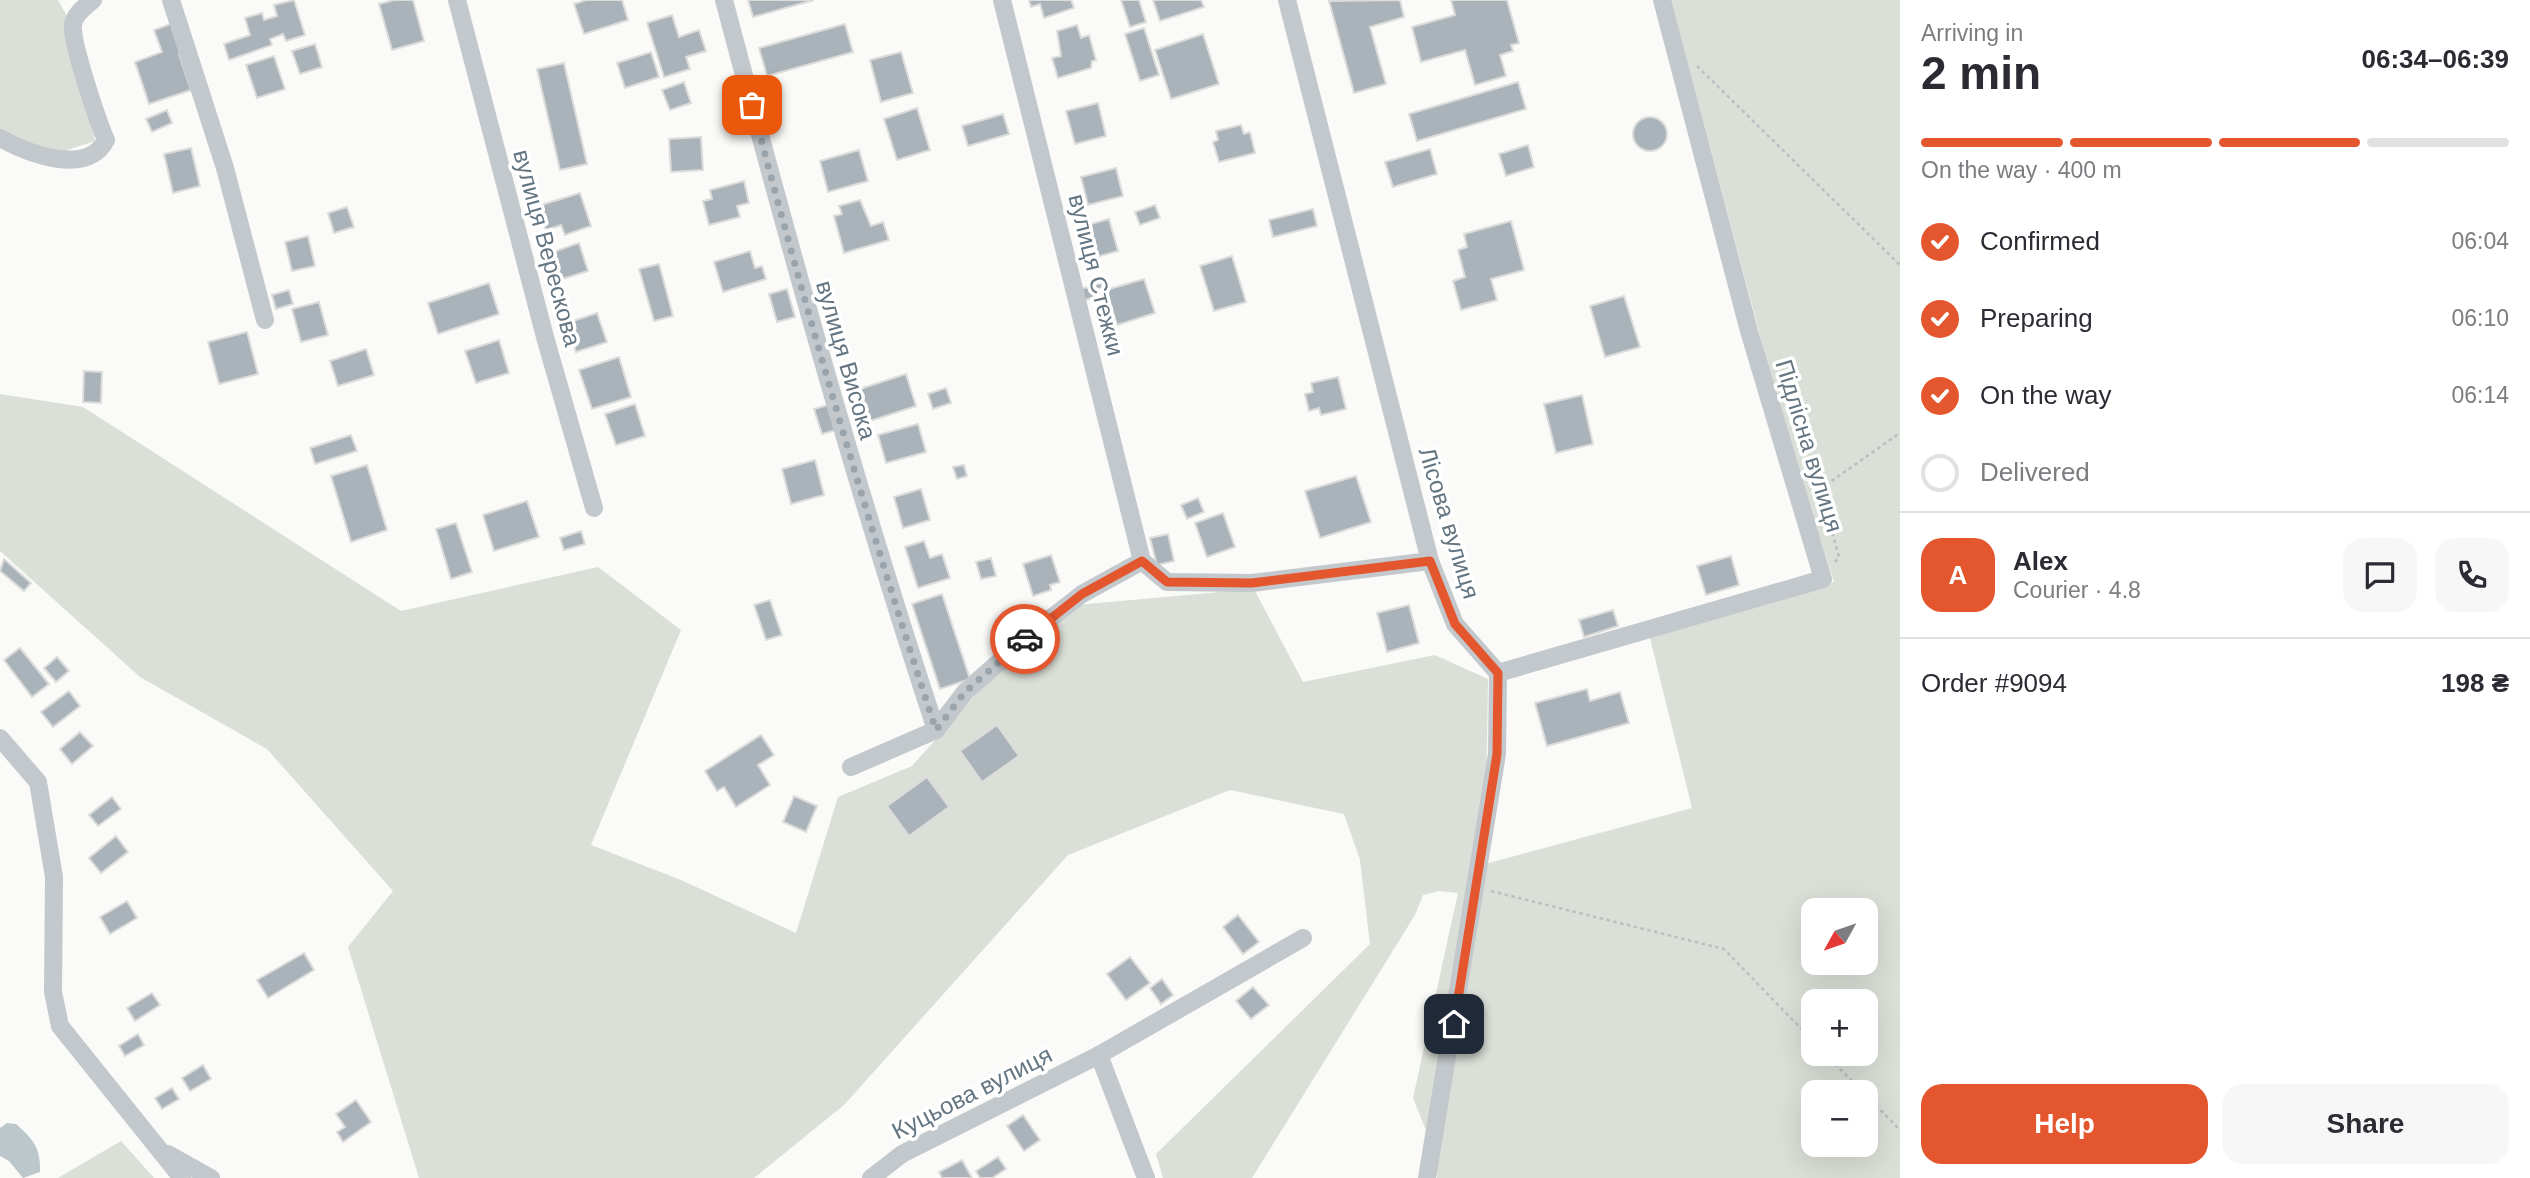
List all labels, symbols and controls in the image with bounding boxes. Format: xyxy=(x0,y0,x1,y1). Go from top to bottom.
text: Arriving in xyxy=(1921,20,2023,46)
text: 06:34–06:39 xyxy=(2362,44,2509,74)
text: 2 min xyxy=(1921,47,2041,99)
pin xyxy=(722,75,782,135)
icon: bag xyxy=(733,86,771,124)
street label: вулиця Верескова xyxy=(508,147,587,350)
text: On the way · 400 m xyxy=(1921,157,2122,183)
street label: вулиця Стежки xyxy=(1063,191,1130,358)
icon: check xyxy=(1921,223,1959,261)
text: Confirmed xyxy=(1980,226,2100,256)
text: 06:04 xyxy=(2451,228,2509,254)
street label: вулиця Висока xyxy=(811,277,882,443)
icon: check xyxy=(1921,300,1959,338)
text: Preparing xyxy=(1980,303,2093,333)
text: 06:10 xyxy=(2451,305,2509,331)
street label: Підлісна вулиця xyxy=(1770,356,1849,535)
icon: check xyxy=(1921,377,1959,415)
text: On the way xyxy=(1980,380,2112,410)
text: 06:14 xyxy=(2451,382,2509,408)
street label: Лісова вулиця xyxy=(1414,444,1485,602)
text: Delivered xyxy=(1980,457,2090,487)
button: chat xyxy=(2343,538,2417,612)
button: phone xyxy=(2435,538,2509,612)
text: Alex xyxy=(2013,546,2068,576)
text: A xyxy=(1949,560,1967,590)
text: Courier · 4.8 xyxy=(2013,577,2141,603)
courier xyxy=(990,604,1060,674)
icon: car xyxy=(1006,620,1044,658)
text: Order #9094 xyxy=(1921,668,2067,698)
text: 198 ₴ xyxy=(2441,668,2509,698)
north arrow xyxy=(1801,898,1878,975)
map controls xyxy=(1801,898,1878,1157)
button: + xyxy=(1801,989,1878,1066)
pin xyxy=(1424,994,1484,1054)
icon: home xyxy=(1435,1005,1473,1043)
street label: Куцьова вулиця xyxy=(887,1041,1056,1145)
button: − xyxy=(1801,1080,1878,1157)
button: Help xyxy=(1921,1084,2208,1164)
button: Share xyxy=(2222,1084,2509,1164)

